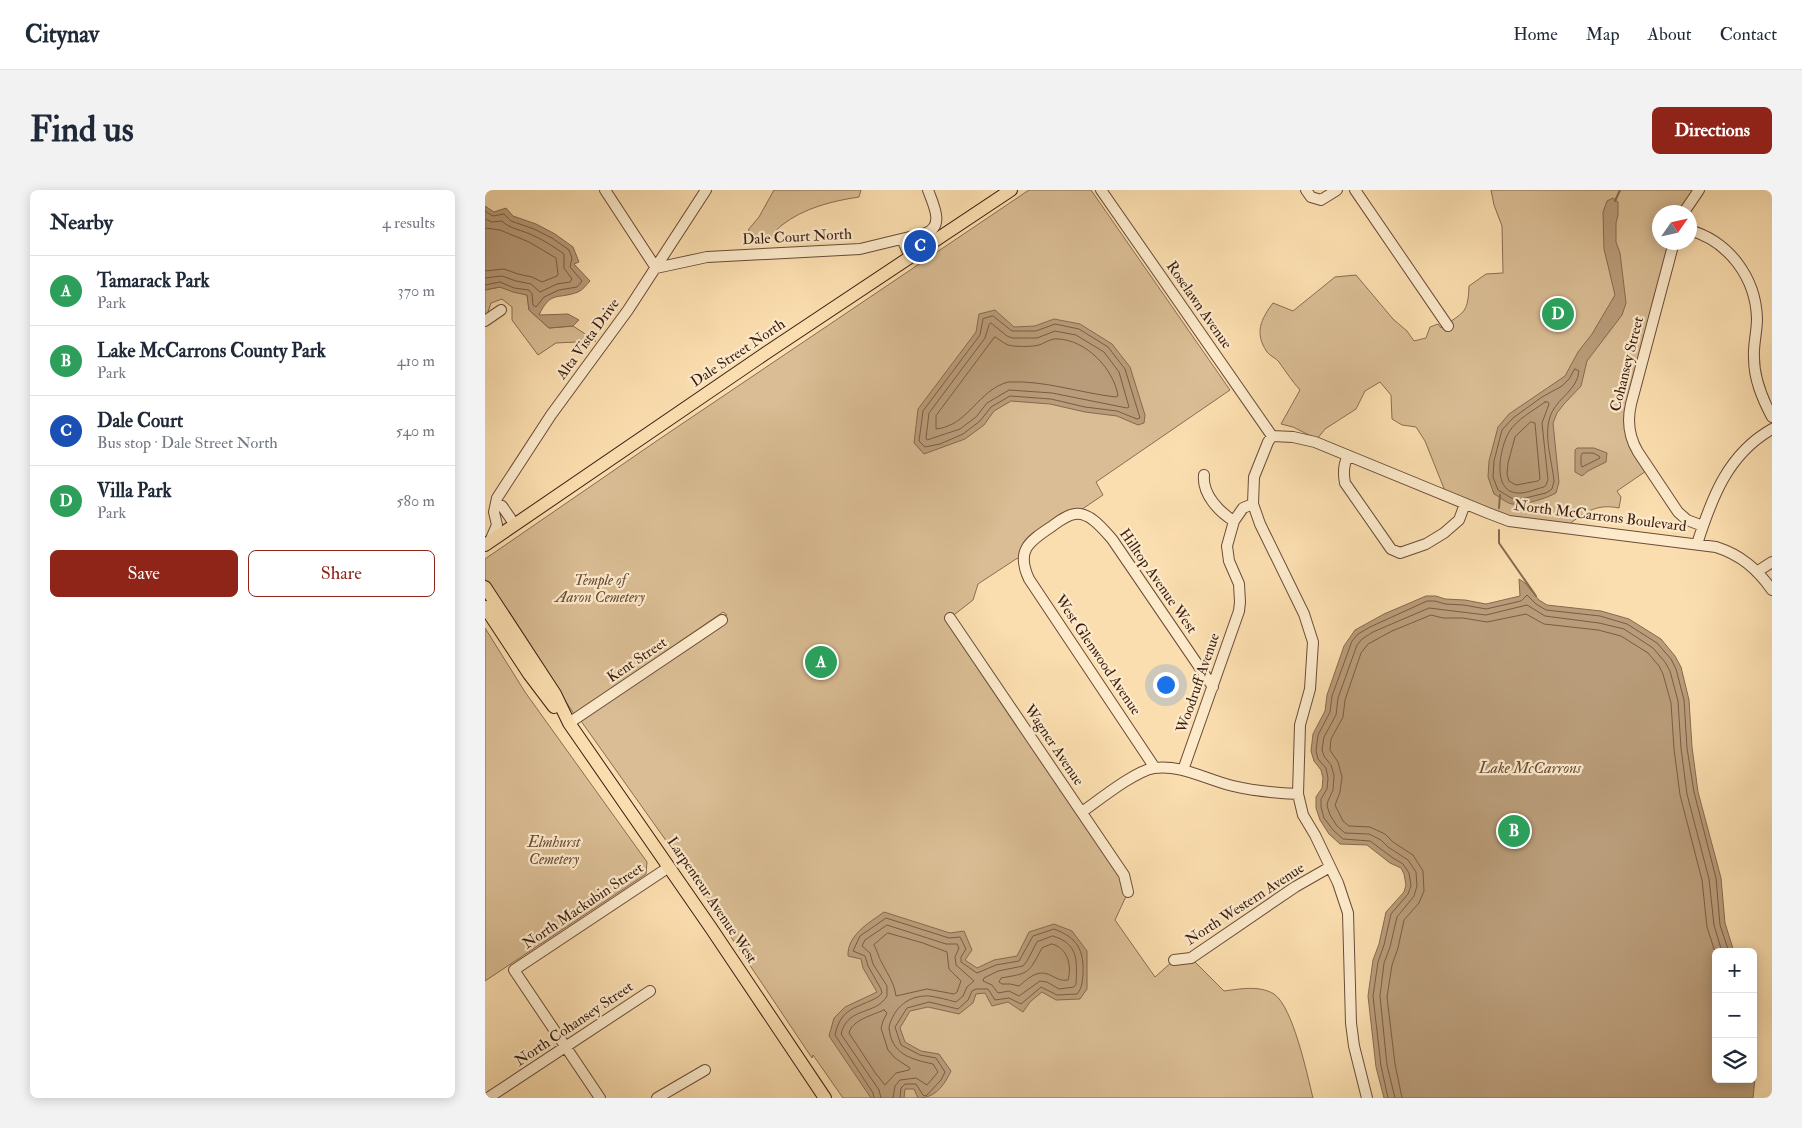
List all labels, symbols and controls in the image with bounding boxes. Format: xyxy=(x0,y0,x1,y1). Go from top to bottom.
text: Citynav xyxy=(25,19,99,50)
text: Home xyxy=(1513,23,1558,46)
text: Map xyxy=(1586,23,1620,46)
text: About xyxy=(1648,23,1692,46)
text: Contact xyxy=(1720,23,1777,46)
button: Directions xyxy=(1652,107,1772,154)
text: Find us xyxy=(30,108,134,152)
north arrow xyxy=(1652,205,1697,250)
text: Nearby xyxy=(50,209,113,236)
text: 4 results xyxy=(382,213,435,233)
street label: Dale Court North xyxy=(742,225,852,249)
pin: C xyxy=(904,227,936,265)
street label: Roselawn Avenue xyxy=(1162,258,1236,352)
text: Tamarack Park xyxy=(97,269,210,293)
text: A xyxy=(61,281,71,301)
text: 370 m xyxy=(398,281,435,301)
text: Park xyxy=(97,293,126,313)
street label: Alta Vista Drive xyxy=(552,295,624,384)
pin: D xyxy=(1542,295,1574,333)
street label: Dale Street North xyxy=(687,314,789,392)
street label: Cohansey Street xyxy=(1606,314,1648,413)
text: Lake McCarrons County Park xyxy=(97,339,326,363)
text: B xyxy=(61,351,71,371)
text: 410 m xyxy=(397,351,435,371)
text: Park xyxy=(97,363,126,383)
text: Dale Court xyxy=(97,409,183,433)
text: C xyxy=(60,421,72,441)
text: 540 m xyxy=(396,421,435,441)
text: Bus stop · Dale Street North xyxy=(97,433,278,453)
text: Villa Park xyxy=(97,479,172,503)
text: D xyxy=(59,491,73,511)
text: 580 m xyxy=(396,491,435,511)
street label: North McCarrons Boulevard xyxy=(1513,496,1688,536)
text: Park xyxy=(97,503,126,523)
street label: Hilltop Avenue West xyxy=(1114,525,1201,638)
button: Save xyxy=(50,550,238,597)
button: Share xyxy=(248,550,435,597)
park label: Temple of Aaron Cemetery xyxy=(553,571,646,607)
street label: West Glenwood Avenue xyxy=(1050,590,1145,719)
street label: Woodruff Avenue xyxy=(1172,631,1224,736)
street label: Kent Street xyxy=(603,633,671,687)
pin: A xyxy=(805,643,837,681)
your location xyxy=(1153,672,1179,698)
street label: Wagner Avenue xyxy=(1019,700,1088,789)
water label: Lake McCarrons xyxy=(1478,758,1582,778)
pin: B xyxy=(1498,812,1530,850)
park label: Elmhurst Cemetery xyxy=(527,833,581,869)
street label: Larpenteur Avenue West xyxy=(662,833,761,968)
street label: North Mackubin Street xyxy=(519,858,647,953)
street label: North Western Avenue xyxy=(1182,858,1308,950)
map controls xyxy=(1712,948,1757,1083)
button: + xyxy=(1712,948,1757,993)
street label: North Cohansey Street xyxy=(511,977,637,1071)
button: − xyxy=(1712,993,1757,1038)
button: layers xyxy=(1712,1038,1757,1083)

